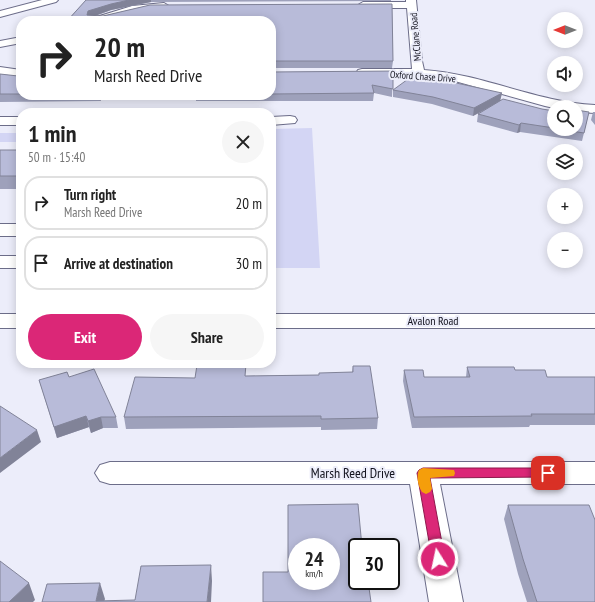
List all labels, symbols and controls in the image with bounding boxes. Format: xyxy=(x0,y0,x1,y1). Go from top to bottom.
street label: McClane Road xyxy=(407,12,424,62)
north arrow xyxy=(547,12,583,48)
map controls xyxy=(547,12,583,268)
text: 20 m xyxy=(94,28,145,65)
icon: right xyxy=(28,32,80,84)
button: sound xyxy=(547,56,583,92)
text: Marsh Reed Drive xyxy=(94,64,202,87)
street label: Oxford Chase Drive xyxy=(390,68,456,85)
button: search xyxy=(547,100,583,136)
text: 1 min xyxy=(28,118,76,149)
button: close xyxy=(222,121,264,163)
button: layers xyxy=(547,144,583,180)
text: 50 m · 15:40 xyxy=(28,149,85,166)
text: Turn right xyxy=(64,185,116,204)
button: + xyxy=(547,188,583,224)
icon: right xyxy=(30,192,52,214)
text: 20 m xyxy=(236,194,262,213)
text: Marsh Reed Drive xyxy=(64,204,142,221)
button: − xyxy=(547,232,583,268)
icon: arrive xyxy=(30,252,52,274)
text: Arrive at destination xyxy=(64,254,173,273)
text: 30 m xyxy=(236,254,262,273)
street label: Avalon Road xyxy=(407,313,459,328)
button: Exit xyxy=(28,314,142,360)
button: Share xyxy=(150,314,264,360)
pin xyxy=(531,456,565,490)
icon: arrive xyxy=(537,462,559,484)
street label: Marsh Reed Drive xyxy=(311,464,395,482)
speed limit sign: 30 xyxy=(348,538,400,590)
position arrow xyxy=(417,538,459,580)
text: 24 xyxy=(304,546,324,572)
text: km/h xyxy=(305,567,323,580)

